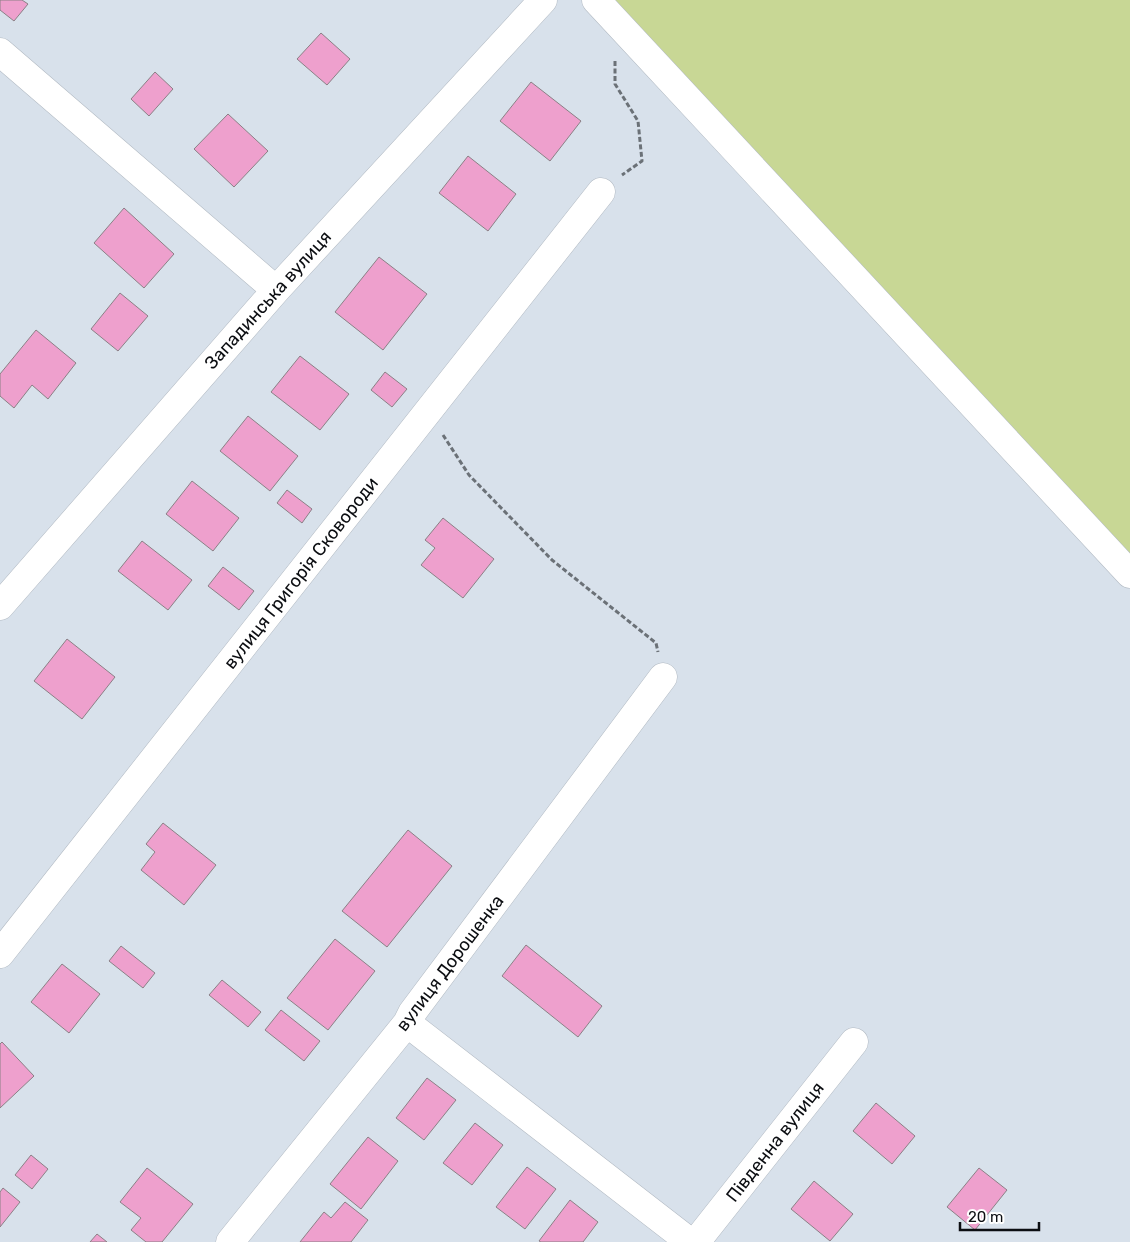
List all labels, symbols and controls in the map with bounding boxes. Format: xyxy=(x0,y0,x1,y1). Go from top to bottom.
street label: Западинська вулиця xyxy=(200,226,336,374)
street label: вулиця Григорія Сковороди xyxy=(219,473,383,673)
street label: вулиця Дорошенка xyxy=(392,890,508,1036)
street label: Південна вулиця xyxy=(721,1078,829,1206)
scale bar xyxy=(960,1200,1039,1232)
text: 20 m xyxy=(968,1208,1003,1226)

